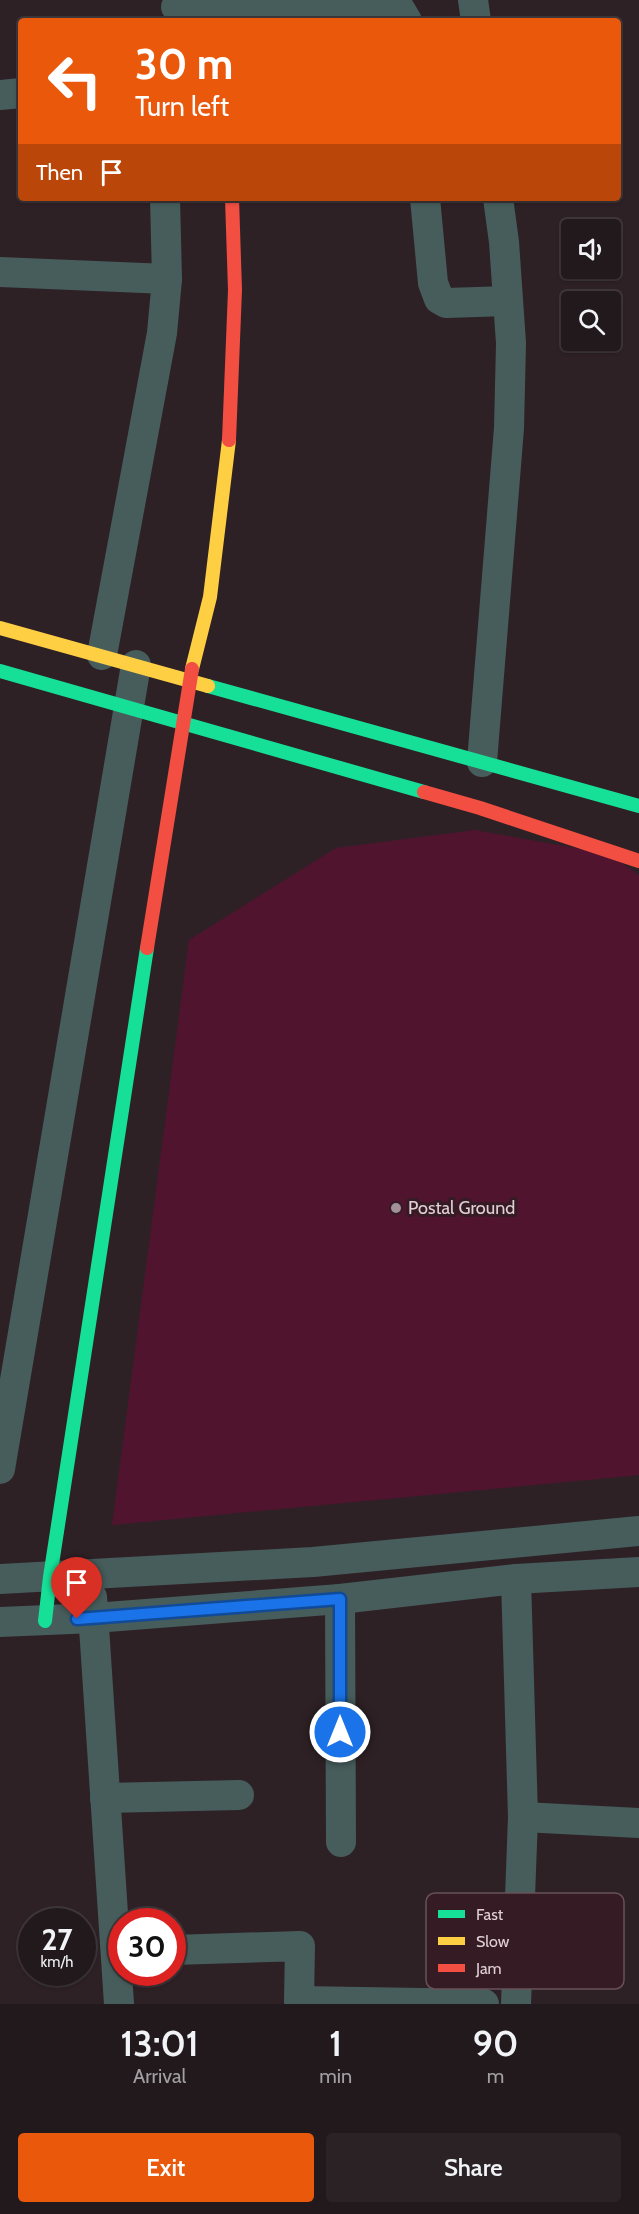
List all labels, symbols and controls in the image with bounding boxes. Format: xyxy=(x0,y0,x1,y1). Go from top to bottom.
text: 30 m xyxy=(135,38,233,90)
icon: left xyxy=(36,42,114,120)
text: Turn left xyxy=(135,90,229,123)
icon: arrive xyxy=(95,156,128,189)
text: Then xyxy=(36,159,83,186)
map controls xyxy=(561,219,621,351)
button: sound xyxy=(561,219,621,279)
button: search xyxy=(561,291,621,351)
place label: Postal Ground xyxy=(408,1197,515,1219)
marker: Postal Ground xyxy=(389,1201,403,1215)
pin xyxy=(51,1557,102,1619)
icon: arrive xyxy=(60,1566,93,1599)
position arrow xyxy=(308,1700,372,1764)
legend xyxy=(426,1893,624,1989)
text: Fast xyxy=(476,1905,504,1924)
speed limit sign: 30 xyxy=(108,1908,186,1986)
text: 27 xyxy=(41,1921,73,1958)
text: Slow xyxy=(476,1932,510,1951)
text: km/h xyxy=(41,1953,73,1971)
text: Jam xyxy=(475,1959,502,1978)
text: 13:01 xyxy=(121,2021,199,2065)
text: 1 xyxy=(329,2021,342,2065)
text: 90 xyxy=(473,2021,518,2065)
text: Arrival xyxy=(133,2064,186,2088)
text: min xyxy=(319,2064,352,2088)
text: m xyxy=(487,2064,504,2088)
button: Exit xyxy=(18,2133,314,2202)
button: Share xyxy=(326,2133,621,2202)

